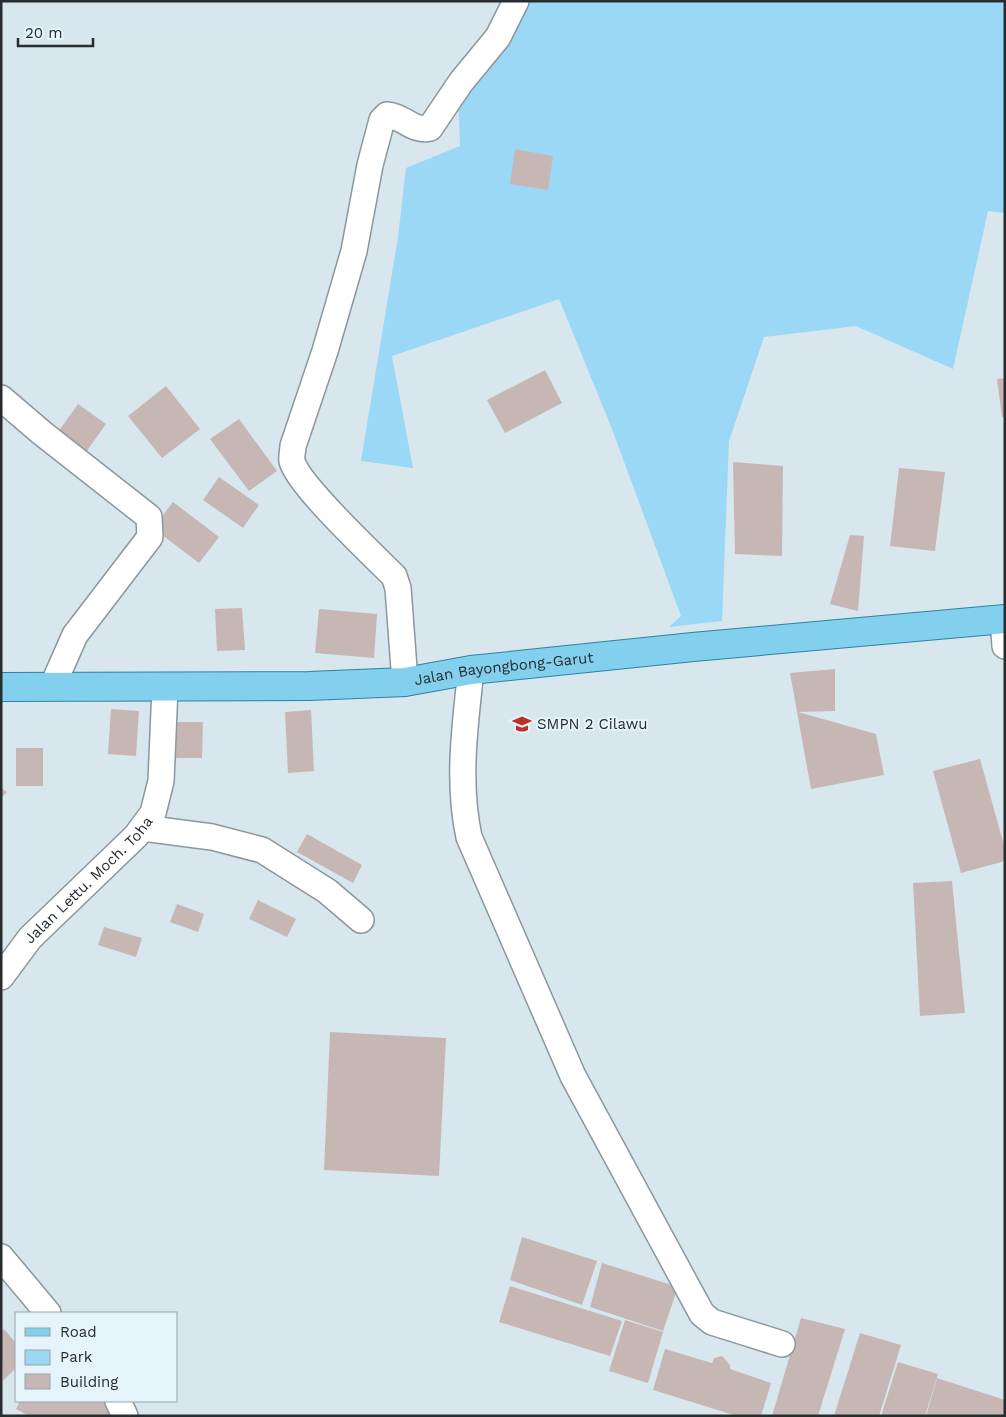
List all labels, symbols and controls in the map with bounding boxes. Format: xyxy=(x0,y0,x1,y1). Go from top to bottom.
scale bar xyxy=(18,15,92,47)
text: 20 m xyxy=(25,24,63,42)
street label: Jalan Bayongbong-Garut xyxy=(413,648,595,689)
school or university icon: SMPN 2 Cilawu xyxy=(511,713,533,735)
place label: SMPN 2 Cilawu xyxy=(537,715,648,733)
street label: Jalan Lettu. Moch. Toha xyxy=(20,812,157,947)
legend xyxy=(15,1312,178,1402)
text: Road xyxy=(60,1323,97,1341)
text: Park xyxy=(60,1348,93,1366)
text: Building xyxy=(60,1373,118,1391)

